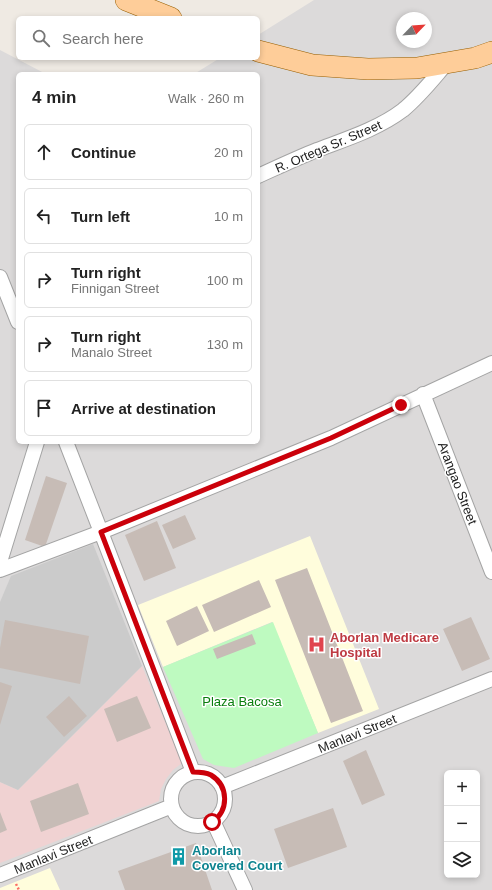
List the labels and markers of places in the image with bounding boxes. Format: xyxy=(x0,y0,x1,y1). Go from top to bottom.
place label: Aborlan Medicare Hospital xyxy=(330,630,439,660)
hospital icon: Aborlan Medicare Hospital xyxy=(307,634,327,654)
place label: Aborlan Covered Court xyxy=(192,843,283,873)
building icon: Aborlan Covered Court xyxy=(169,847,189,867)

